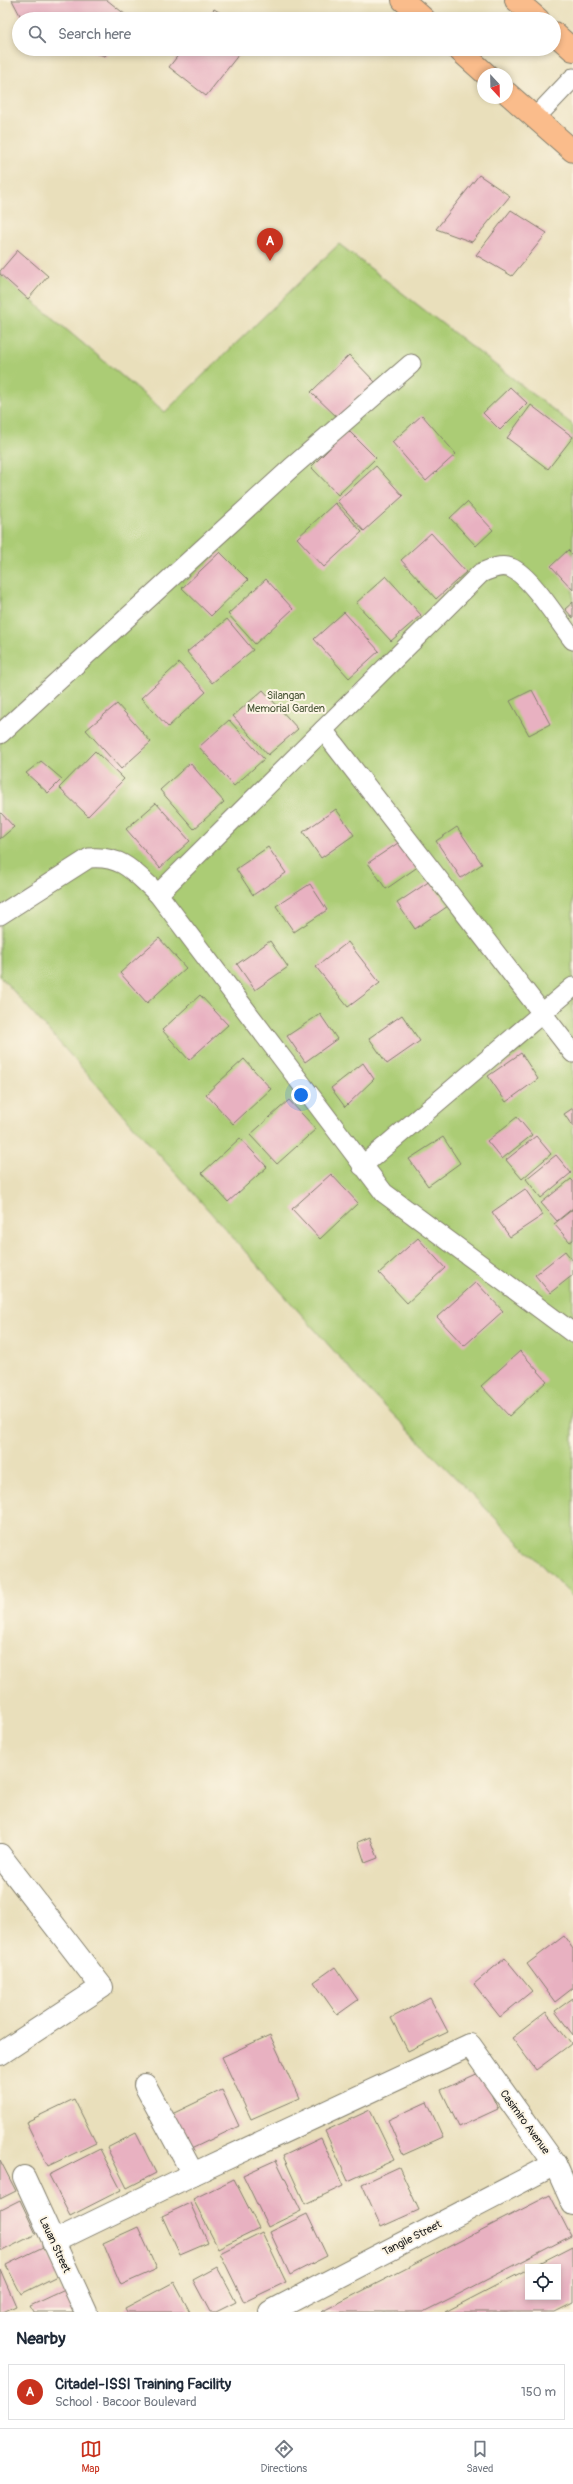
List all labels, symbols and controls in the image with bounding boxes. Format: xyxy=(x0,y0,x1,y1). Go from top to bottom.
search box xyxy=(12,12,561,56)
icon: search xyxy=(26,23,48,45)
text: Search here xyxy=(58,25,131,44)
north arrow xyxy=(477,68,513,104)
pin: A xyxy=(257,228,283,261)
park label: Silangan Memorial Garden xyxy=(247,689,325,715)
your location xyxy=(291,1085,311,1105)
street label: Casimiro Avenue xyxy=(497,2087,553,2157)
street label: Lauan Street xyxy=(36,2215,74,2275)
street label: Tangile Street xyxy=(380,2217,444,2258)
map controls xyxy=(525,2264,561,2300)
button: locate xyxy=(525,2264,561,2300)
text: Nearby xyxy=(16,2328,65,2349)
text: Citadel-ISSI Training Facility xyxy=(55,2375,231,2394)
text: A xyxy=(26,2384,34,2400)
text: 150 m xyxy=(521,2384,556,2400)
text: School · Bacoor Boulevard xyxy=(55,2394,197,2410)
tab: Map xyxy=(80,2438,102,2475)
tab: Directions xyxy=(261,2438,307,2475)
tab: Saved xyxy=(466,2438,493,2475)

